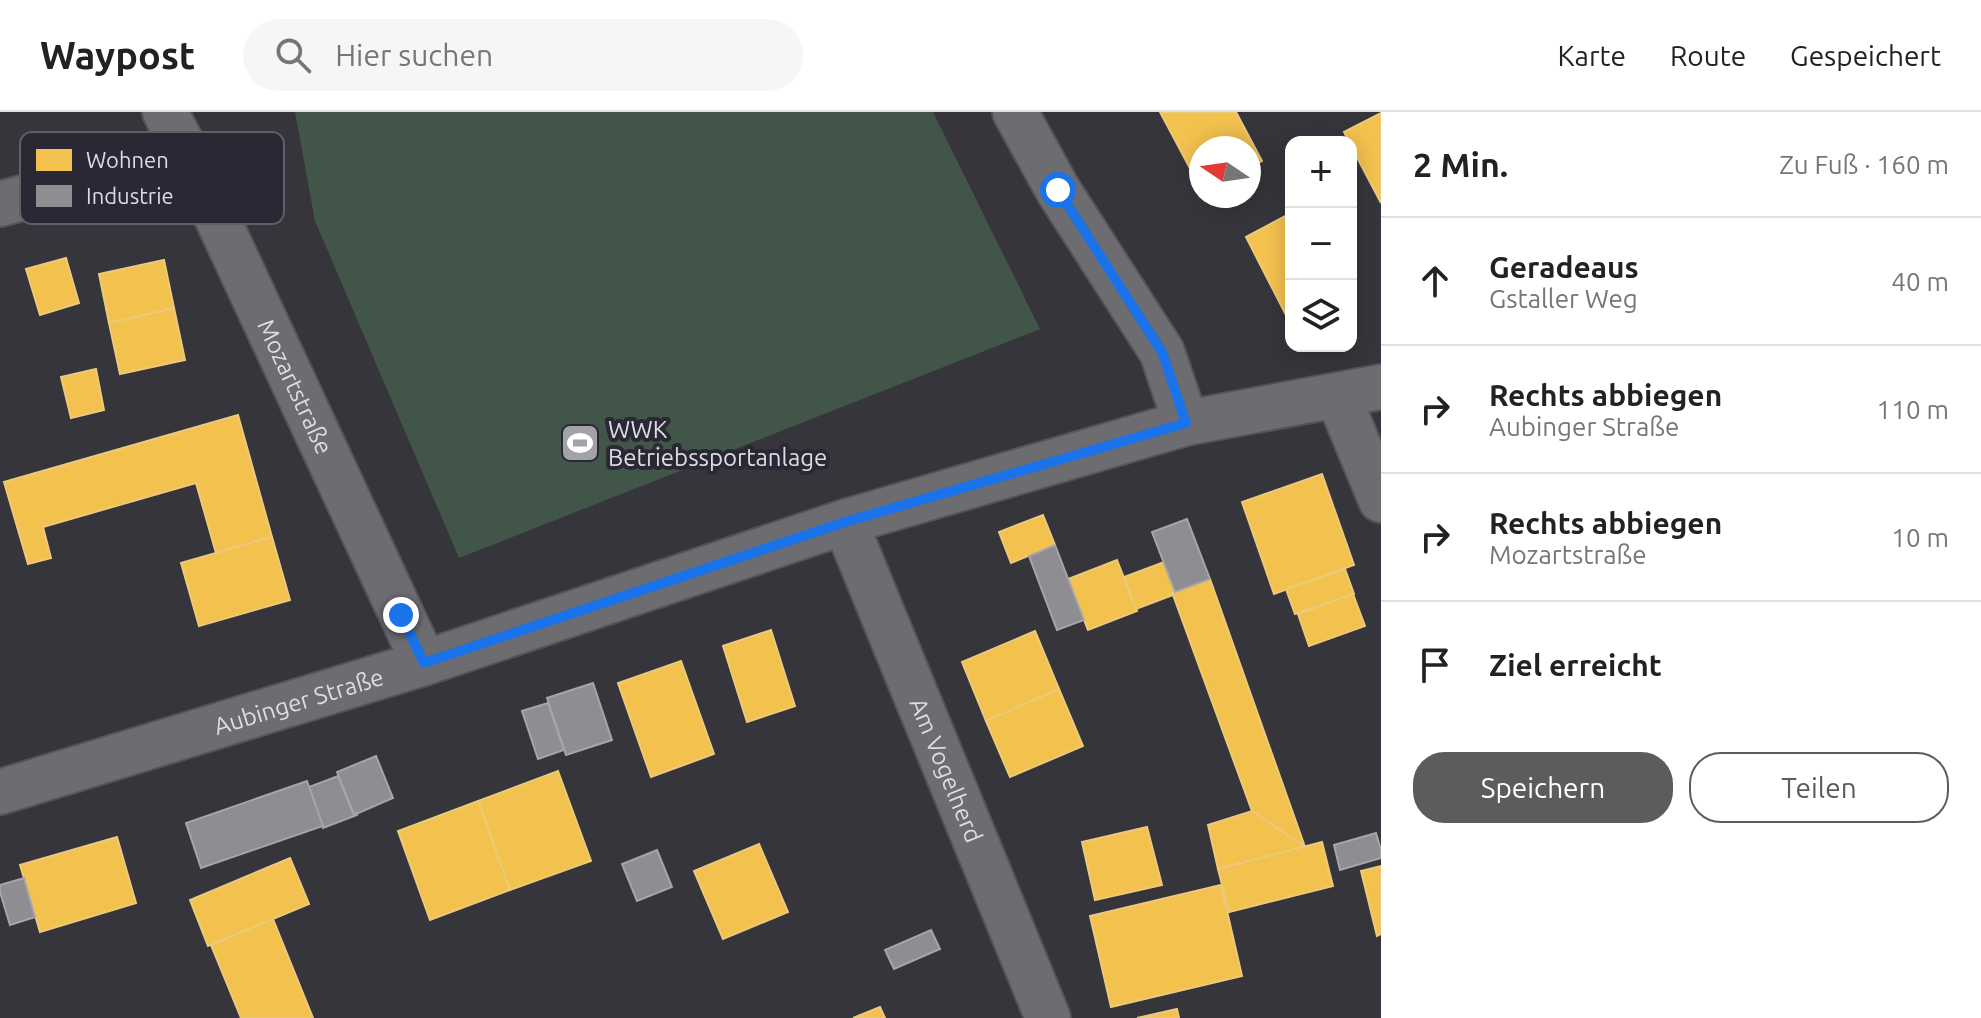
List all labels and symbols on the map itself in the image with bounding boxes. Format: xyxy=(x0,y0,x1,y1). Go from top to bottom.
legend xyxy=(20,132,284,224)
north arrow xyxy=(1189,136,1261,208)
text: Wohnen xyxy=(86,147,169,172)
route start xyxy=(1040,172,1076,208)
text: Industrie xyxy=(86,183,174,208)
street label: Mozartstraße xyxy=(253,315,338,458)
place label: WWK Betriebssportanlage xyxy=(608,416,827,471)
sports icon: WWK Betriebssportanlage xyxy=(559,422,601,464)
route end xyxy=(383,597,419,633)
street label: Aubinger Straße xyxy=(210,663,387,740)
street label: Am Vogelherd xyxy=(905,694,988,846)

